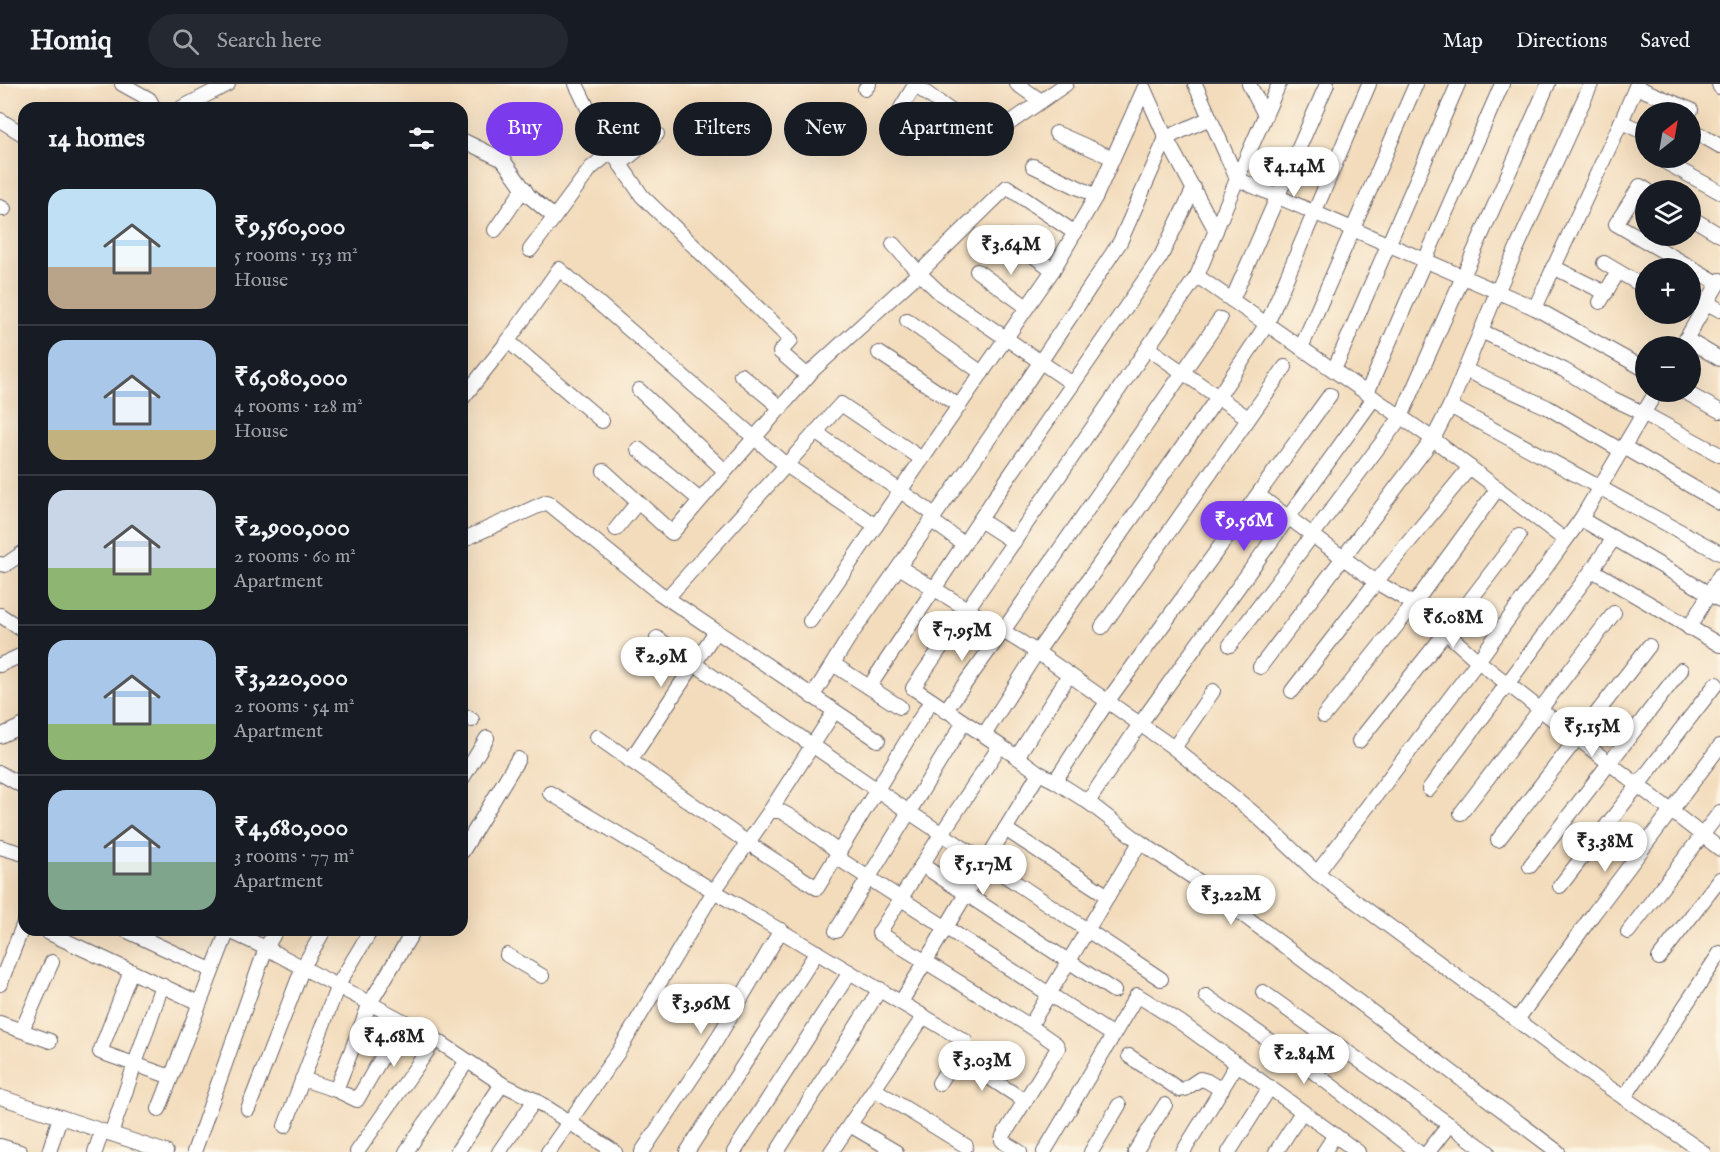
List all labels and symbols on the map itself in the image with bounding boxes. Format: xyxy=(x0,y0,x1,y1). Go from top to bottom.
north arrow xyxy=(1635,102,1701,168)
pin: ₹4.14M xyxy=(1245,147,1343,198)
pin: ₹3.64M xyxy=(962,225,1060,276)
pin: ₹9.56M xyxy=(1195,501,1293,552)
pin: ₹6.08M xyxy=(1404,598,1502,649)
pin: ₹7.95M xyxy=(913,611,1011,662)
pin: ₹2.9M xyxy=(619,637,703,688)
pin: ₹5.15M xyxy=(1543,707,1641,758)
pin: ₹3.38M xyxy=(1556,822,1654,873)
pin: ₹5.17M xyxy=(934,845,1032,896)
pin: ₹3.22M xyxy=(1182,875,1280,926)
pin: ₹3.96M xyxy=(652,984,750,1035)
pin: ₹4.68M xyxy=(345,1017,443,1068)
pin: ₹2.84M xyxy=(1255,1034,1353,1085)
pin: ₹3.03M xyxy=(933,1041,1031,1092)

